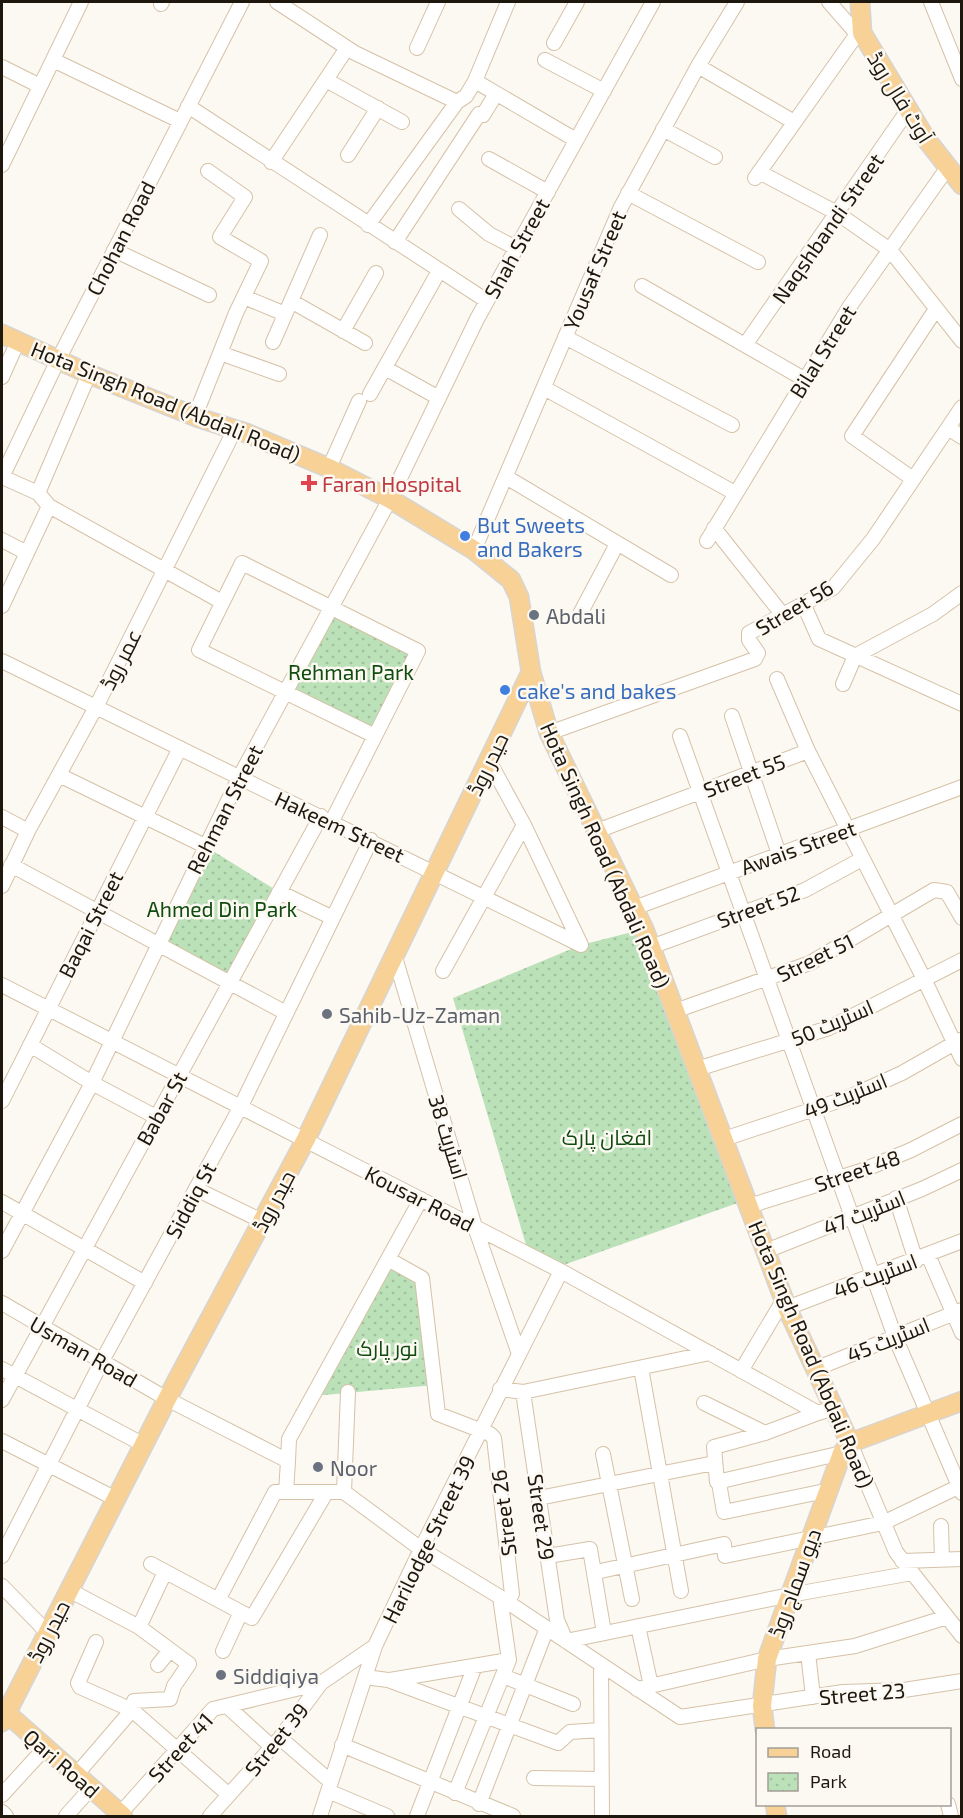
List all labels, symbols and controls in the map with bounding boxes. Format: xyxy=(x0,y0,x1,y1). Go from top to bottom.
street label: آوٹ فال روڈ xyxy=(861,47,939,149)
street label: Naqshbandi Street xyxy=(766,148,888,308)
street label: Chohan Road xyxy=(80,177,160,299)
street label: Shah Street xyxy=(478,194,554,302)
street label: Yousaf Street xyxy=(558,207,630,333)
street label: Bilal Street xyxy=(784,300,860,402)
street label: Hota Singh Road (Abdali Road) xyxy=(28,335,304,467)
place label: Faran Hospital xyxy=(322,471,462,496)
marker: Faran Hospital xyxy=(300,474,318,492)
place label: But Sweets and Bakers xyxy=(477,512,585,561)
marker: But Sweets and Bakers xyxy=(458,529,472,543)
street label: Street 56 xyxy=(751,574,837,640)
place label: Abdali xyxy=(546,603,606,628)
marker: Abdali xyxy=(527,608,541,622)
street label: عمر روڈ xyxy=(94,624,147,694)
park label: Rehman Park xyxy=(288,659,414,684)
place label: cake's and bakes xyxy=(517,678,676,703)
marker: cake's and bakes xyxy=(498,683,512,697)
street label: Hota Singh Road (Abdali Road) xyxy=(536,718,676,992)
street label: حیدر روڈ xyxy=(461,729,514,800)
street label: Rehman Street xyxy=(181,740,267,878)
street label: Street 55 xyxy=(700,748,788,802)
street label: Hakeem Street xyxy=(271,785,409,867)
street label: Awais Street xyxy=(737,815,859,879)
street label: Baqai Street xyxy=(52,867,128,981)
street label: Street 52 xyxy=(713,880,803,932)
park label: Ahmed Din Park xyxy=(147,896,298,921)
street label: Street 51 xyxy=(772,928,858,986)
street label: اسٹریٹ 50 xyxy=(787,994,877,1051)
place label: Sahib-Uz-Zaman xyxy=(339,1002,500,1027)
marker: Sahib-Uz-Zaman xyxy=(320,1007,334,1021)
street label: Babar St xyxy=(131,1067,191,1149)
street label: اسٹریٹ 49 xyxy=(800,1067,891,1124)
street label: اسٹریٹ 38 xyxy=(423,1092,474,1183)
park label: افغان پارک xyxy=(562,1124,652,1152)
street label: Street 48 xyxy=(811,1144,903,1196)
street label: Siddiq St xyxy=(160,1158,220,1242)
street label: Kousar Road xyxy=(361,1160,479,1236)
street label: حیدر روڈ xyxy=(246,1166,301,1237)
street label: اسٹریٹ 47 xyxy=(819,1184,909,1241)
street label: Hota Singh Road (Abdali Road) xyxy=(744,1216,880,1492)
street label: اسٹریٹ 46 xyxy=(830,1248,921,1303)
street label: Usman Road xyxy=(26,1310,142,1392)
street label: اسٹریٹ 45 xyxy=(843,1311,933,1368)
park label: نور پارک xyxy=(356,1335,418,1363)
street label: Harilodge Street 39 xyxy=(376,1451,480,1627)
place label: Noor xyxy=(330,1455,378,1480)
marker: Noor xyxy=(311,1460,325,1474)
street label: Street 26 xyxy=(485,1468,521,1558)
street label: Street 29 xyxy=(524,1472,560,1562)
street label: دیو سماج روڈ xyxy=(763,1525,828,1642)
street label: حیدر روڈ xyxy=(22,1596,75,1667)
place label: Siddiqiya xyxy=(233,1663,319,1688)
marker: Siddiqiya xyxy=(214,1668,228,1682)
street label: Street 23 xyxy=(818,1677,906,1709)
street label: Street 39 xyxy=(239,1697,313,1781)
street label: Street 41 xyxy=(142,1707,218,1787)
street label: Qari Road xyxy=(18,1723,105,1803)
legend xyxy=(756,1728,951,1806)
text: Road xyxy=(810,1740,851,1762)
text: Park xyxy=(810,1770,847,1792)

